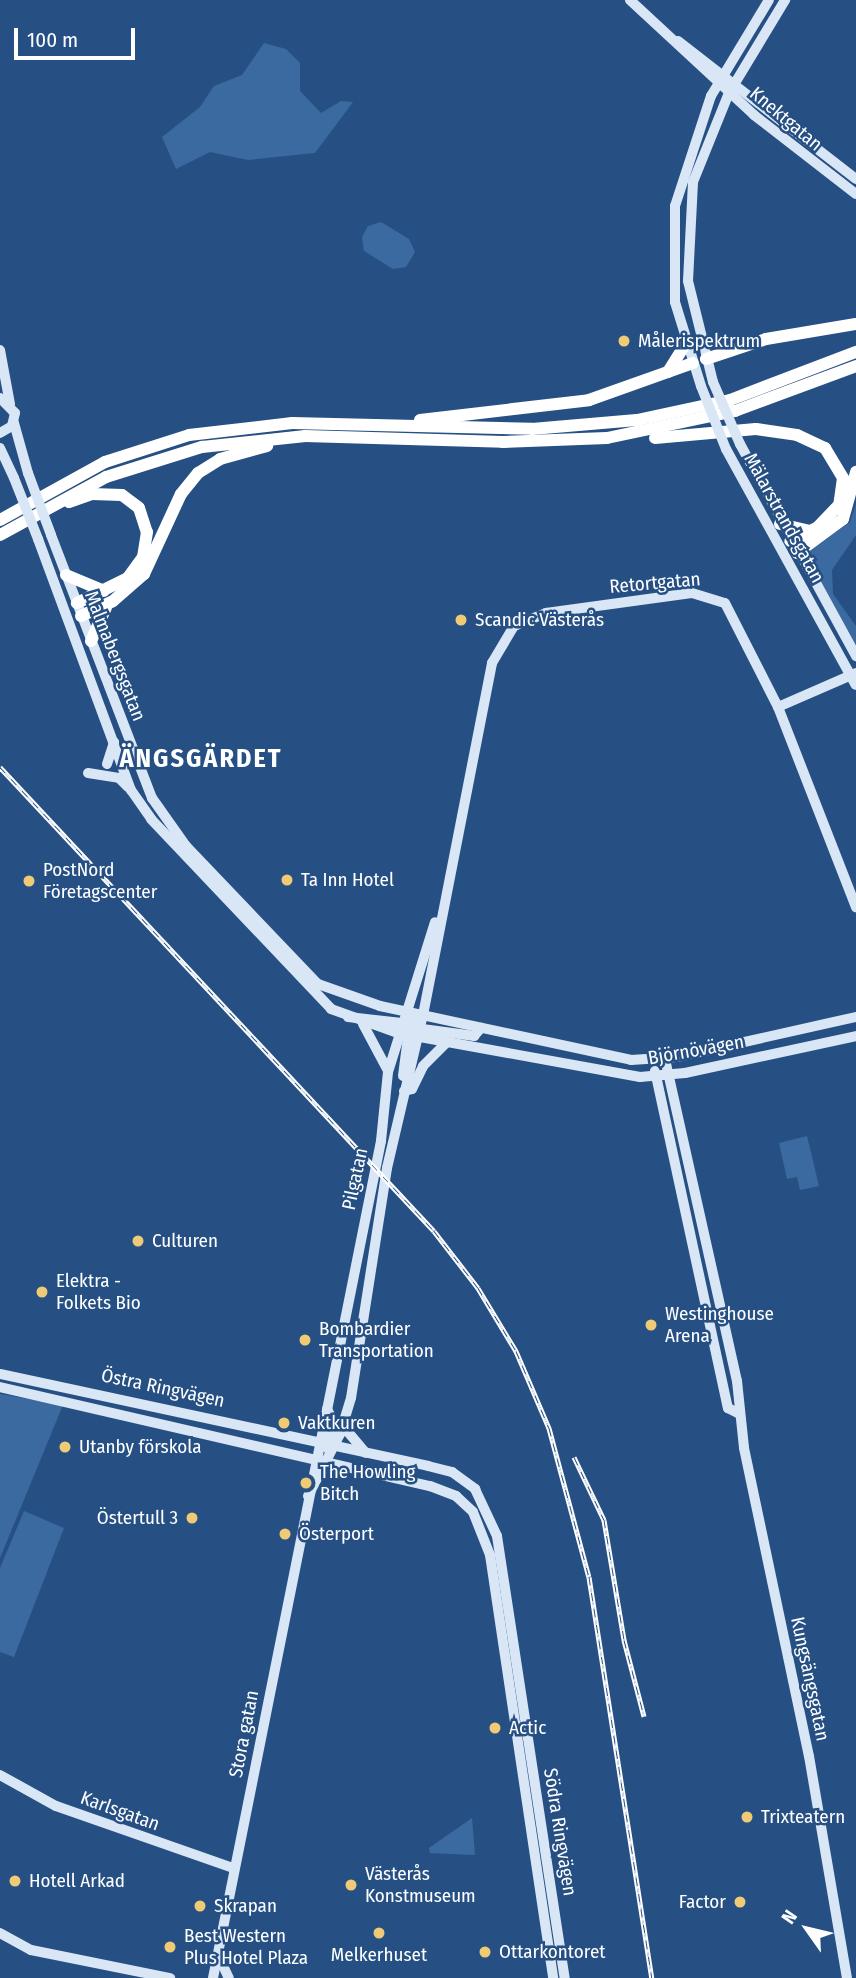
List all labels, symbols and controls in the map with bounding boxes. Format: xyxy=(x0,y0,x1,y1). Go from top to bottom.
scale bar xyxy=(18,14,138,58)
text: 100 m xyxy=(27,27,78,53)
street label: Knektgatan xyxy=(745,82,827,156)
place label: Målerispektrum xyxy=(638,330,760,352)
marker: Målerispektrum xyxy=(616,333,632,349)
street label: Mälarstrandsgatan xyxy=(739,449,829,587)
street label: Retortgatan xyxy=(609,568,701,598)
street label: Malmabergsgatan xyxy=(80,588,150,724)
place label: Scandic Västerås xyxy=(475,609,604,631)
marker: Scandic Västerås xyxy=(453,612,469,628)
district label: ÄNGSGÄRDET xyxy=(121,743,281,775)
place label: PostNord Företagscenter xyxy=(43,859,157,903)
place label: Ta Inn Hotel xyxy=(301,869,394,891)
marker: Ta Inn Hotel xyxy=(279,872,295,888)
marker: PostNord Företagscenter xyxy=(21,873,37,889)
street label: Björnövägen xyxy=(646,1030,746,1070)
street label: Pilgatan xyxy=(337,1146,373,1212)
place label: Culturen xyxy=(152,1230,218,1252)
marker: Culturen xyxy=(130,1233,146,1249)
place label: Elektra - Folkets Bio xyxy=(56,1270,141,1314)
marker: Elektra - Folkets Bio xyxy=(34,1284,50,1300)
place label: Westinghouse Arena xyxy=(665,1303,774,1347)
marker: Westinghouse Arena xyxy=(643,1317,659,1333)
place label: Bombardier Transportation xyxy=(319,1318,434,1362)
marker: Bombardier Transportation xyxy=(297,1332,313,1348)
street label: Östra Ringvägen xyxy=(99,1364,227,1412)
place label: Vaktkuren xyxy=(298,1412,375,1434)
marker: Vaktkuren xyxy=(276,1415,292,1431)
place label: Utanby förskola xyxy=(79,1436,202,1458)
marker: Utanby förskola xyxy=(57,1439,73,1455)
place label: The Howling Bitch xyxy=(320,1461,415,1505)
marker: The Howling Bitch xyxy=(298,1475,314,1491)
place label: Östertull 3 xyxy=(97,1507,178,1529)
marker: Östertull 3 xyxy=(184,1510,200,1526)
place label: Österport xyxy=(299,1523,374,1545)
marker: Österport xyxy=(277,1526,293,1542)
street label: Kungsängsgatan xyxy=(786,1615,834,1743)
street label: Stora gatan xyxy=(224,1688,264,1780)
place label: Actic xyxy=(509,1717,546,1739)
marker: Actic xyxy=(487,1720,503,1736)
street label: Södra Ringvägen xyxy=(539,1767,581,1897)
street label: Karlsgatan xyxy=(77,1786,163,1836)
place label: Trixteatern xyxy=(761,1806,845,1828)
marker: Trixteatern xyxy=(739,1809,755,1825)
place label: Västerås Konstmuseum xyxy=(365,1863,476,1907)
place label: Hotell Arkad xyxy=(29,1870,125,1892)
marker: Hotell Arkad xyxy=(7,1873,23,1889)
marker: Västerås Konstmuseum xyxy=(343,1877,359,1893)
place label: Factor xyxy=(679,1891,726,1913)
marker: Factor xyxy=(732,1894,748,1910)
north arrow xyxy=(772,1894,842,1964)
place label: Skrapan xyxy=(214,1895,277,1917)
marker: Skrapan xyxy=(192,1898,208,1914)
text: N xyxy=(776,1906,802,1928)
place label: Best Western Plus Hotel Plaza xyxy=(184,1925,308,1969)
marker: Melkerhuset xyxy=(371,1925,387,1941)
marker: Best Western Plus Hotel Plaza xyxy=(162,1939,178,1955)
place label: Ottarkontoret xyxy=(499,1941,605,1963)
place label: Melkerhuset xyxy=(331,1944,427,1966)
marker: Ottarkontoret xyxy=(477,1944,493,1960)

